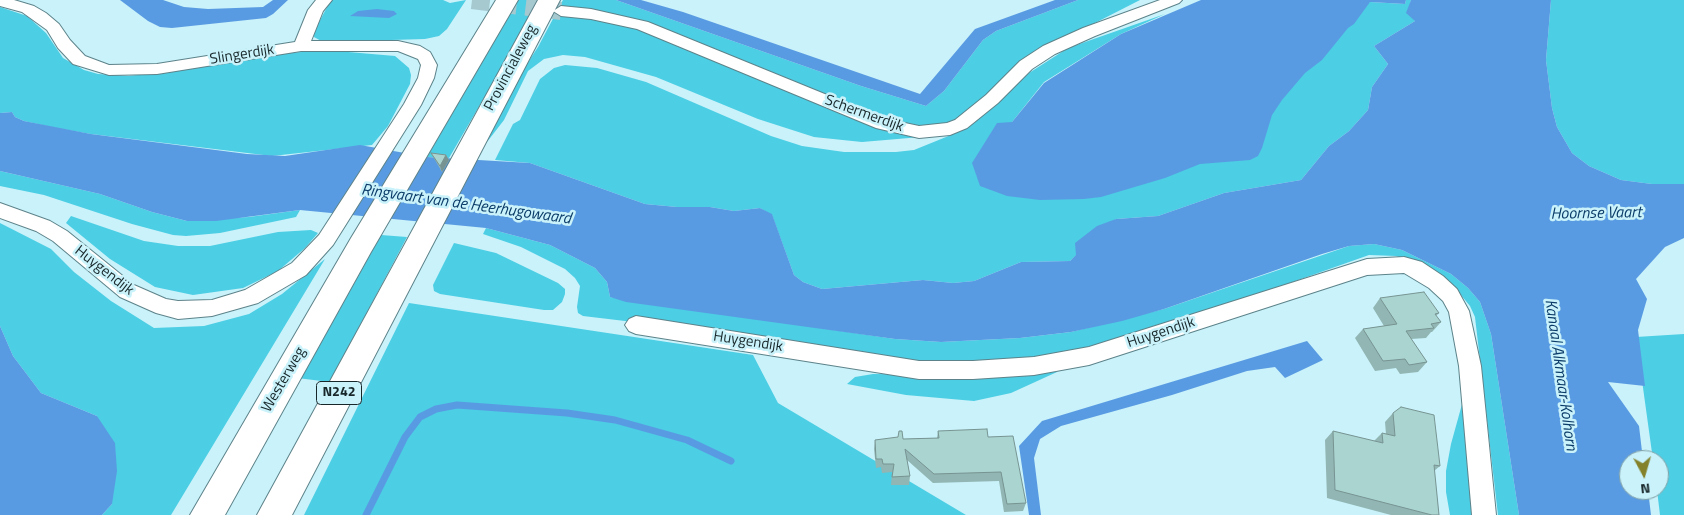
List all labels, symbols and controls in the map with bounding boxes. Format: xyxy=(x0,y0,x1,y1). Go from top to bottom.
street label: Provincialeweg xyxy=(481,22,541,114)
street label: Slingerdijk xyxy=(209,41,275,69)
street label: Schermerdijk xyxy=(822,91,906,137)
water label: Ringvaart van de Heerhugowaard xyxy=(360,181,572,229)
water label: Hoornse Vaart xyxy=(1550,204,1642,224)
street label: Huygendijk xyxy=(71,242,137,300)
water label: Kanaal Alkmaar-Kolhorn xyxy=(1540,298,1580,452)
street label: Huygendijk xyxy=(1125,314,1197,352)
street label: Huygendijk xyxy=(712,328,784,356)
street label: Westerweg xyxy=(258,344,310,416)
road number: N242 xyxy=(316,382,362,404)
north arrow xyxy=(1619,450,1669,500)
text: N xyxy=(1640,478,1651,500)

